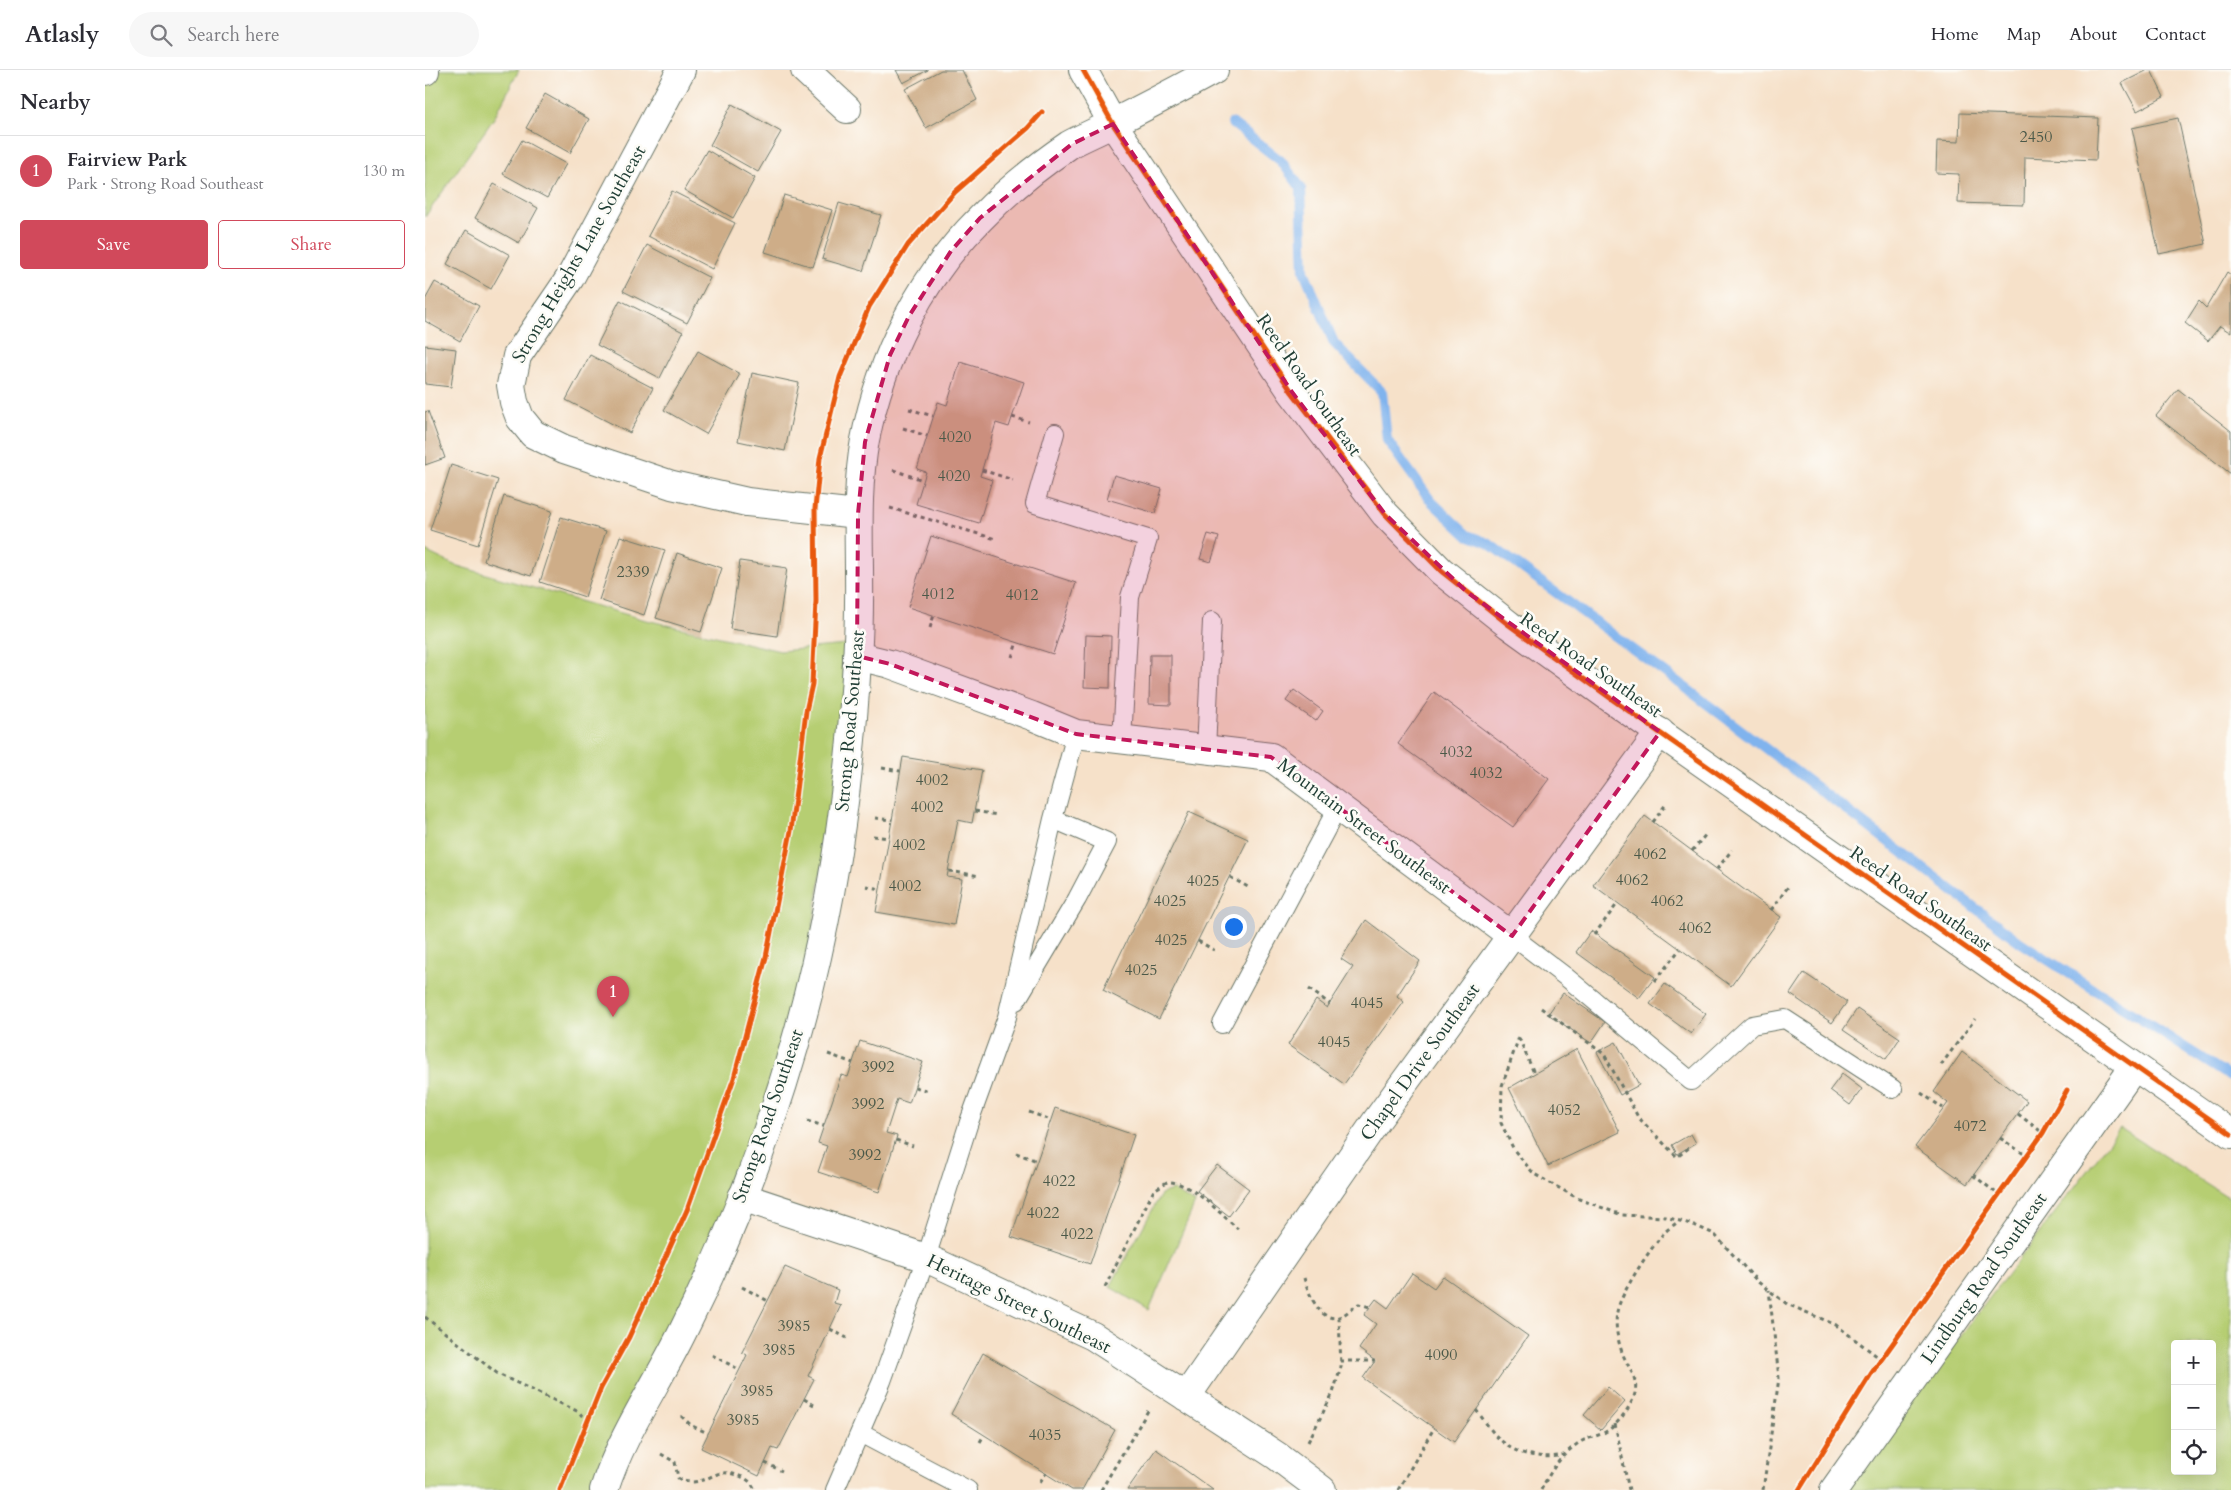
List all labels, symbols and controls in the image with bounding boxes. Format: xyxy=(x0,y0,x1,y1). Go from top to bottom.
search box xyxy=(129,12,479,57)
text: Atlasly xyxy=(25,18,99,51)
icon: search xyxy=(147,21,175,49)
text: Search here xyxy=(187,22,280,48)
text: Home xyxy=(1931,22,1979,47)
text: Map xyxy=(2007,22,2041,47)
text: About xyxy=(2069,22,2117,47)
text: Contact xyxy=(2145,22,2206,47)
text: Nearby xyxy=(20,88,91,117)
house number: 2450 xyxy=(2020,126,2052,148)
street label: Strong Heights Lane Southeast xyxy=(506,140,652,368)
text: Fairview Park xyxy=(67,147,187,173)
text: 1 xyxy=(32,160,40,182)
text: 130 m xyxy=(363,160,405,182)
text: Park · Strong Road Southeast xyxy=(67,173,264,195)
button: Save xyxy=(20,220,208,269)
button: Share xyxy=(218,220,405,269)
street label: Reed Road Southeast xyxy=(1250,309,1368,461)
house number: 4020 xyxy=(939,426,971,448)
house number: 4020 xyxy=(938,465,970,487)
house number: 2339 xyxy=(617,561,649,583)
house number: 4012 xyxy=(922,583,954,605)
house number: 4012 xyxy=(1006,584,1038,606)
street label: Reed Road Southeast xyxy=(1515,606,1667,724)
street label: Strong Road Southeast xyxy=(829,629,871,813)
house number: 4032 xyxy=(1440,741,1472,763)
street label: Mountain Street Southeast xyxy=(1272,752,1456,900)
house number: 4032 xyxy=(1470,762,1502,784)
house number: 4002 xyxy=(916,769,948,791)
house number: 4002 xyxy=(911,796,943,818)
house number: 4002 xyxy=(893,834,925,856)
street label: Reed Road Southeast xyxy=(1845,840,1997,958)
house number: 4062 xyxy=(1634,843,1666,865)
house number: 4062 xyxy=(1616,869,1648,891)
house number: 4025 xyxy=(1187,870,1219,892)
house number: 4002 xyxy=(889,875,921,897)
house number: 4025 xyxy=(1154,890,1186,912)
house number: 4062 xyxy=(1651,890,1683,912)
your location xyxy=(1221,914,1247,940)
house number: 4062 xyxy=(1679,917,1711,939)
house number: 4025 xyxy=(1155,929,1187,951)
house number: 4025 xyxy=(1125,959,1157,981)
pin: 1 xyxy=(597,976,629,1017)
street label: Chapel Drive Southeast xyxy=(1354,978,1486,1146)
house number: 4045 xyxy=(1351,992,1383,1014)
street label: Strong Road Southeast xyxy=(726,1026,810,1206)
house number: 4045 xyxy=(1318,1031,1350,1053)
house number: 3992 xyxy=(862,1056,894,1078)
house number: 3992 xyxy=(852,1093,884,1115)
house number: 4052 xyxy=(1548,1099,1580,1121)
house number: 4072 xyxy=(1954,1115,1986,1137)
house number: 3992 xyxy=(849,1144,881,1166)
house number: 4022 xyxy=(1043,1170,1075,1192)
street label: Lindburg Road Southeast xyxy=(1915,1187,2053,1369)
house number: 4022 xyxy=(1027,1202,1059,1224)
house number: 4022 xyxy=(1061,1223,1093,1245)
street label: Heritage Street Southeast xyxy=(923,1248,1115,1360)
house number: 3985 xyxy=(778,1315,810,1337)
house number: 3985 xyxy=(763,1339,795,1361)
map controls xyxy=(2171,1340,2216,1475)
button: + xyxy=(2171,1340,2216,1385)
house number: 4090 xyxy=(1425,1344,1457,1366)
house number: 3985 xyxy=(741,1380,773,1402)
button: − xyxy=(2171,1385,2216,1430)
house number: 3985 xyxy=(727,1409,759,1431)
house number: 4035 xyxy=(1029,1424,1061,1446)
button: locate xyxy=(2171,1430,2216,1475)

